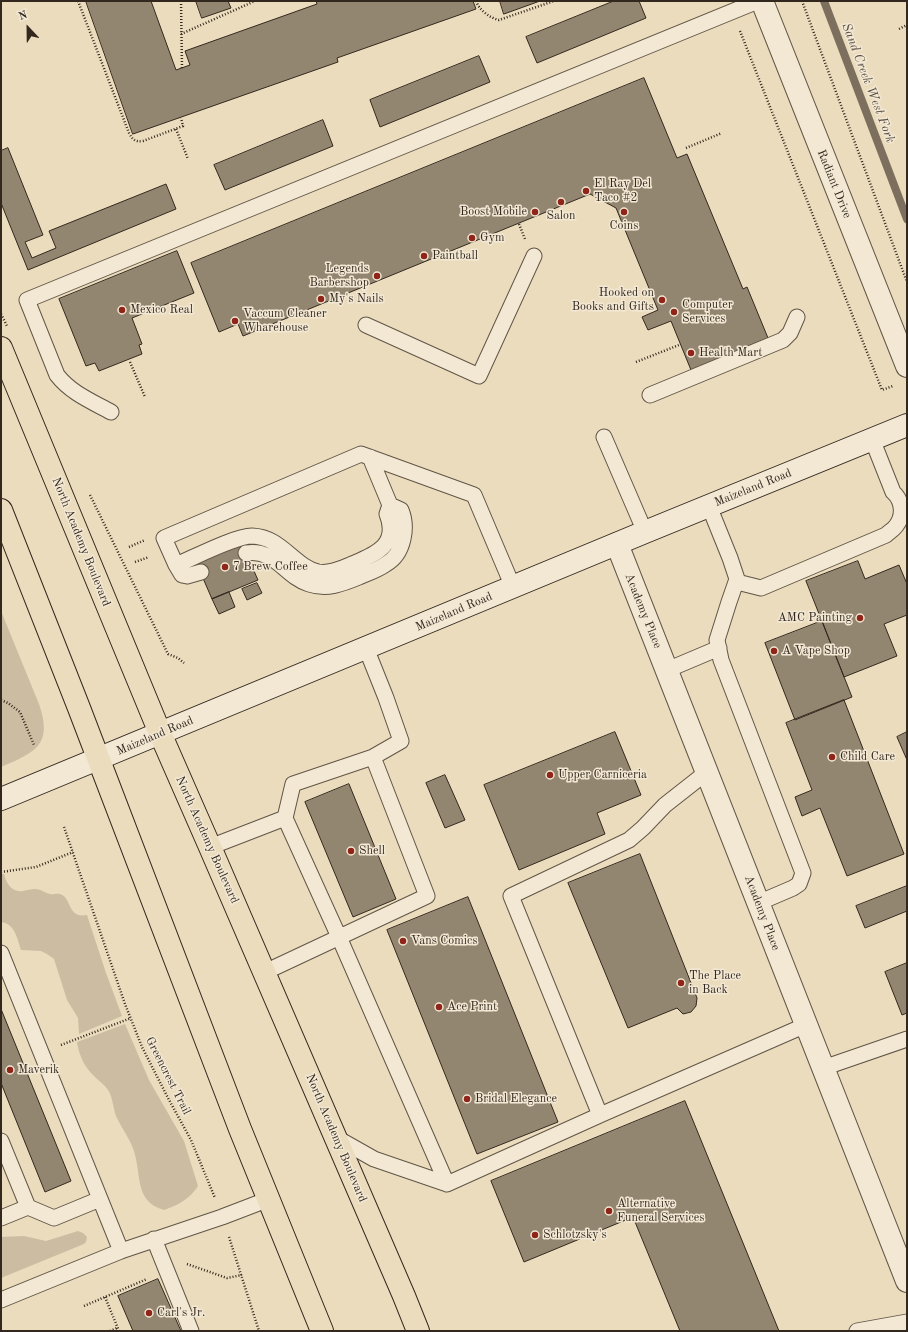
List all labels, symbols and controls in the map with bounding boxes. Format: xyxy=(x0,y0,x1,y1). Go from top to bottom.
north arrow xyxy=(8,8,48,48)
text: N xyxy=(17,10,29,23)
water label: Sand Creek West Fork xyxy=(838,21,898,145)
street label: Radiant Drive xyxy=(814,148,854,220)
place label: El Ray Del Taco #2 xyxy=(594,177,651,205)
marker: El Ray Del Taco #2 xyxy=(581,186,591,196)
marker: Salon xyxy=(556,197,566,207)
place label: Boost Mobile xyxy=(460,205,527,219)
marker: Boost Mobile xyxy=(530,207,540,217)
marker: Coins xyxy=(619,207,629,217)
place label: Salon xyxy=(546,209,576,223)
place label: Coins xyxy=(610,219,638,233)
place label: Gym xyxy=(480,231,505,245)
marker: Gym xyxy=(467,233,477,243)
place label: Paintball xyxy=(432,249,478,263)
marker: Paintball xyxy=(419,251,429,261)
place label: Legends Barbershop xyxy=(309,262,369,290)
marker: Legends Barbershop xyxy=(372,271,382,281)
place label: Hooked on Books and Gifts xyxy=(572,286,654,314)
place label: My's Nails xyxy=(329,292,384,306)
marker: My's Nails xyxy=(316,294,326,304)
marker: Hooked on Books and Gifts xyxy=(657,295,667,305)
place label: Computer Services xyxy=(682,298,733,326)
place label: Mexico Real xyxy=(130,303,193,317)
marker: Mexico Real xyxy=(117,305,127,315)
place label: Vaccum Cleaner Wharehouse xyxy=(243,307,327,335)
marker: Computer Services xyxy=(669,307,679,317)
marker: Vaccum Cleaner Wharehouse xyxy=(230,316,240,326)
place label: Health Mart xyxy=(699,346,762,360)
marker: Health Mart xyxy=(686,348,696,358)
street label: Maizeland Road xyxy=(712,466,794,510)
street label: North Academy Boulevard xyxy=(48,475,114,609)
place label: 7 Brew Coffee xyxy=(233,560,308,574)
marker: 7 Brew Coffee xyxy=(220,562,230,572)
street label: Academy Place xyxy=(621,571,665,651)
street label: Maizeland Road xyxy=(413,589,495,635)
place label: AMC Painting xyxy=(778,611,852,625)
marker: AMC Painting xyxy=(855,613,865,623)
place label: A Vape Shop xyxy=(782,644,850,658)
marker: A Vape Shop xyxy=(769,646,779,656)
street label: Maizeland Road xyxy=(114,713,196,759)
place label: Child Care xyxy=(840,750,895,764)
marker: Child Care xyxy=(827,752,837,762)
place label: Upper Carniceria xyxy=(558,768,647,782)
marker: Upper Carniceria xyxy=(545,770,555,780)
street label: North Academy Boulevard xyxy=(172,774,242,906)
place label: Shell xyxy=(359,844,385,858)
marker: Shell xyxy=(346,846,356,856)
street label: Academy Place xyxy=(741,873,783,953)
place label: Vans Comics xyxy=(411,934,477,948)
marker: Vans Comics xyxy=(398,936,408,946)
place label: The Place in Back xyxy=(689,969,741,997)
marker: The Place in Back xyxy=(676,978,686,988)
place label: Ace Print xyxy=(447,1000,497,1014)
marker: Ace Print xyxy=(434,1002,444,1012)
street label: Greencrest Trail xyxy=(142,1035,194,1117)
place label: Maverik xyxy=(18,1063,59,1077)
marker: Maverik xyxy=(5,1065,15,1075)
street label: North Academy Boulevard xyxy=(302,1072,370,1204)
place label: Bridal Elegance xyxy=(475,1092,557,1106)
marker: Bridal Elegance xyxy=(462,1094,472,1104)
place label: Alternative Funeral Services xyxy=(617,1197,704,1225)
marker: Alternative Funeral Services xyxy=(604,1206,614,1216)
place label: Schlotzsky's xyxy=(543,1228,607,1242)
marker: Schlotzsky's xyxy=(530,1230,540,1240)
place label: Carl's Jr. xyxy=(157,1306,205,1320)
marker: Carl's Jr. xyxy=(144,1308,154,1318)

